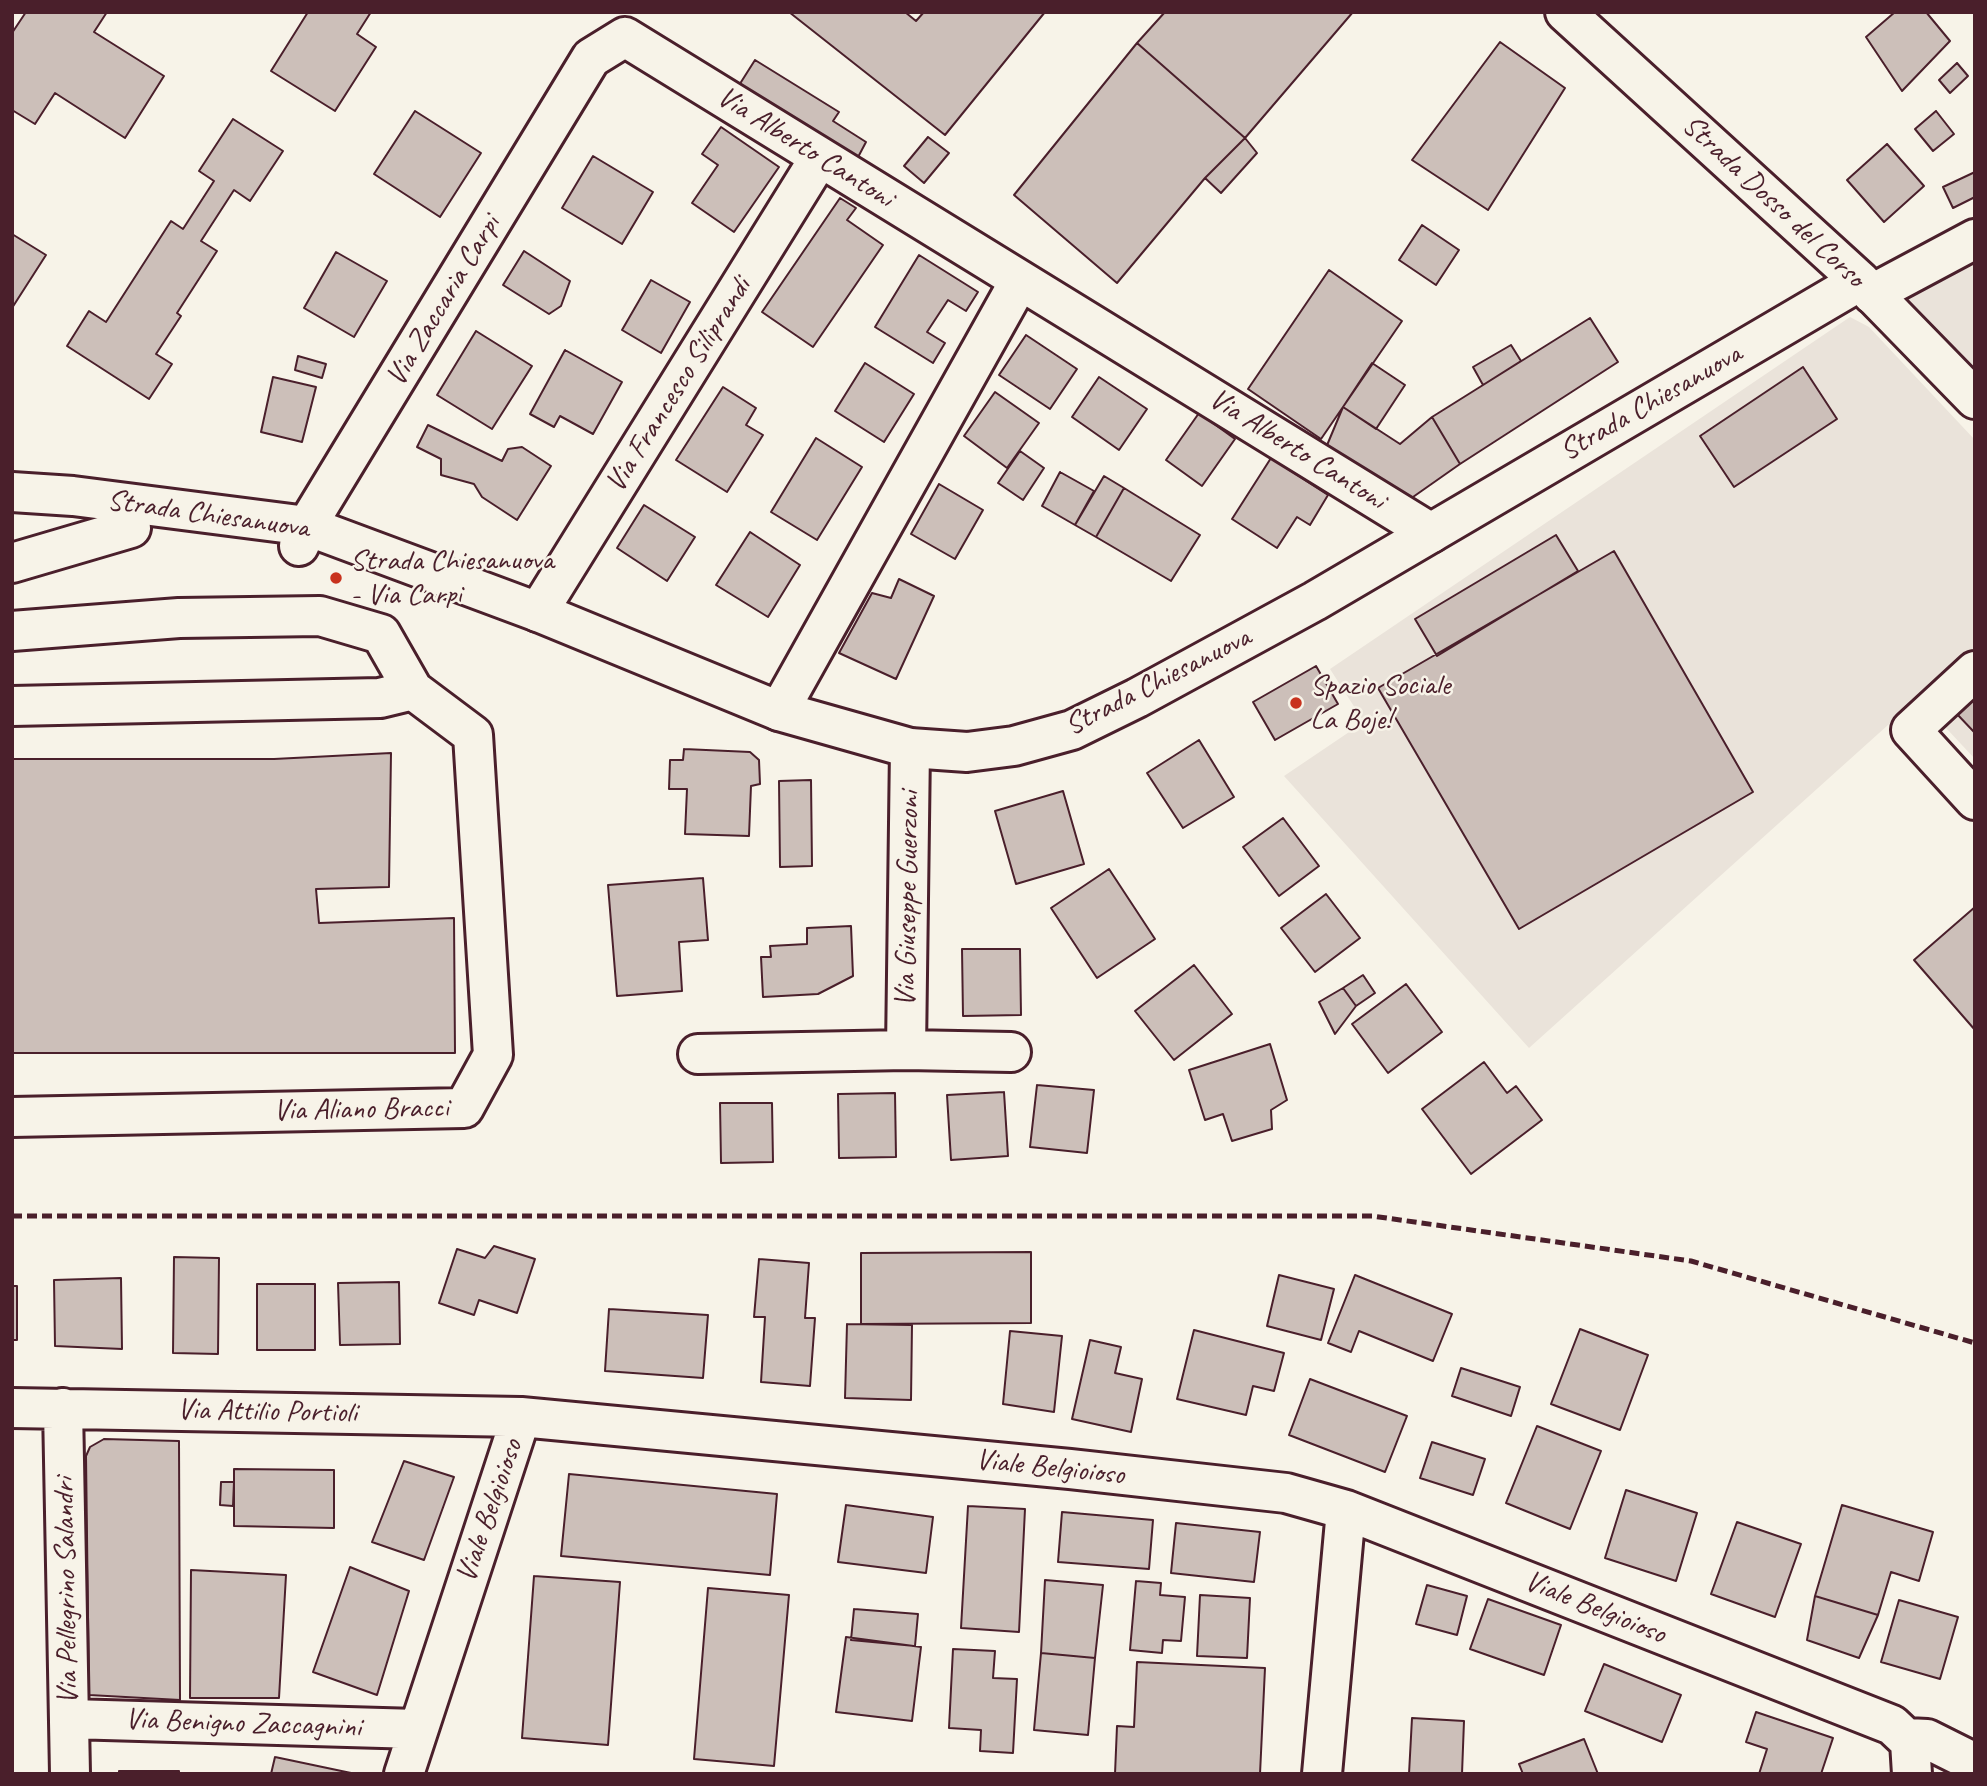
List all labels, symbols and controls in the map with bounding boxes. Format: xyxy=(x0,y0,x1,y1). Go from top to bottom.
street label: Via Alberto Cantoni xyxy=(710,79,900,217)
street label: Strada Dosso del Corso xyxy=(1674,108,1872,296)
street label: Via Zaccaria Carpi xyxy=(379,209,509,393)
street label: Via Francesco Siliprandi xyxy=(598,271,760,499)
street label: Strada Chiesanuova xyxy=(1554,337,1748,469)
street label: Via Alberto Cantoni xyxy=(1202,381,1392,519)
street label: Strada Chiesanuova xyxy=(105,483,311,547)
place label: Strada Chiesanuova - Via Carpi xyxy=(350,543,553,614)
marker: Strada Chiesanuova - Via Carpi xyxy=(328,570,344,586)
street label: Strada Chiesanuova xyxy=(1059,620,1257,744)
place label: Spazio Sociale La Boje! xyxy=(1310,668,1450,738)
marker: Spazio Sociale La Boje! xyxy=(1288,695,1304,711)
street label: Via Giuseppe Guerzoni xyxy=(888,791,928,1007)
street label: Via Aliano Bracci xyxy=(273,1090,449,1130)
street label: Via Attilio Portioli xyxy=(177,1392,357,1432)
street label: Viale Belgioioso xyxy=(449,1435,531,1587)
street label: Viale Belgioioso xyxy=(974,1442,1126,1494)
street label: Via Pellegrino Salandri xyxy=(47,1477,87,1705)
street label: Viale Belgioioso xyxy=(1519,1563,1671,1653)
street label: Via Benigno Zaccagnini xyxy=(124,1702,362,1746)

